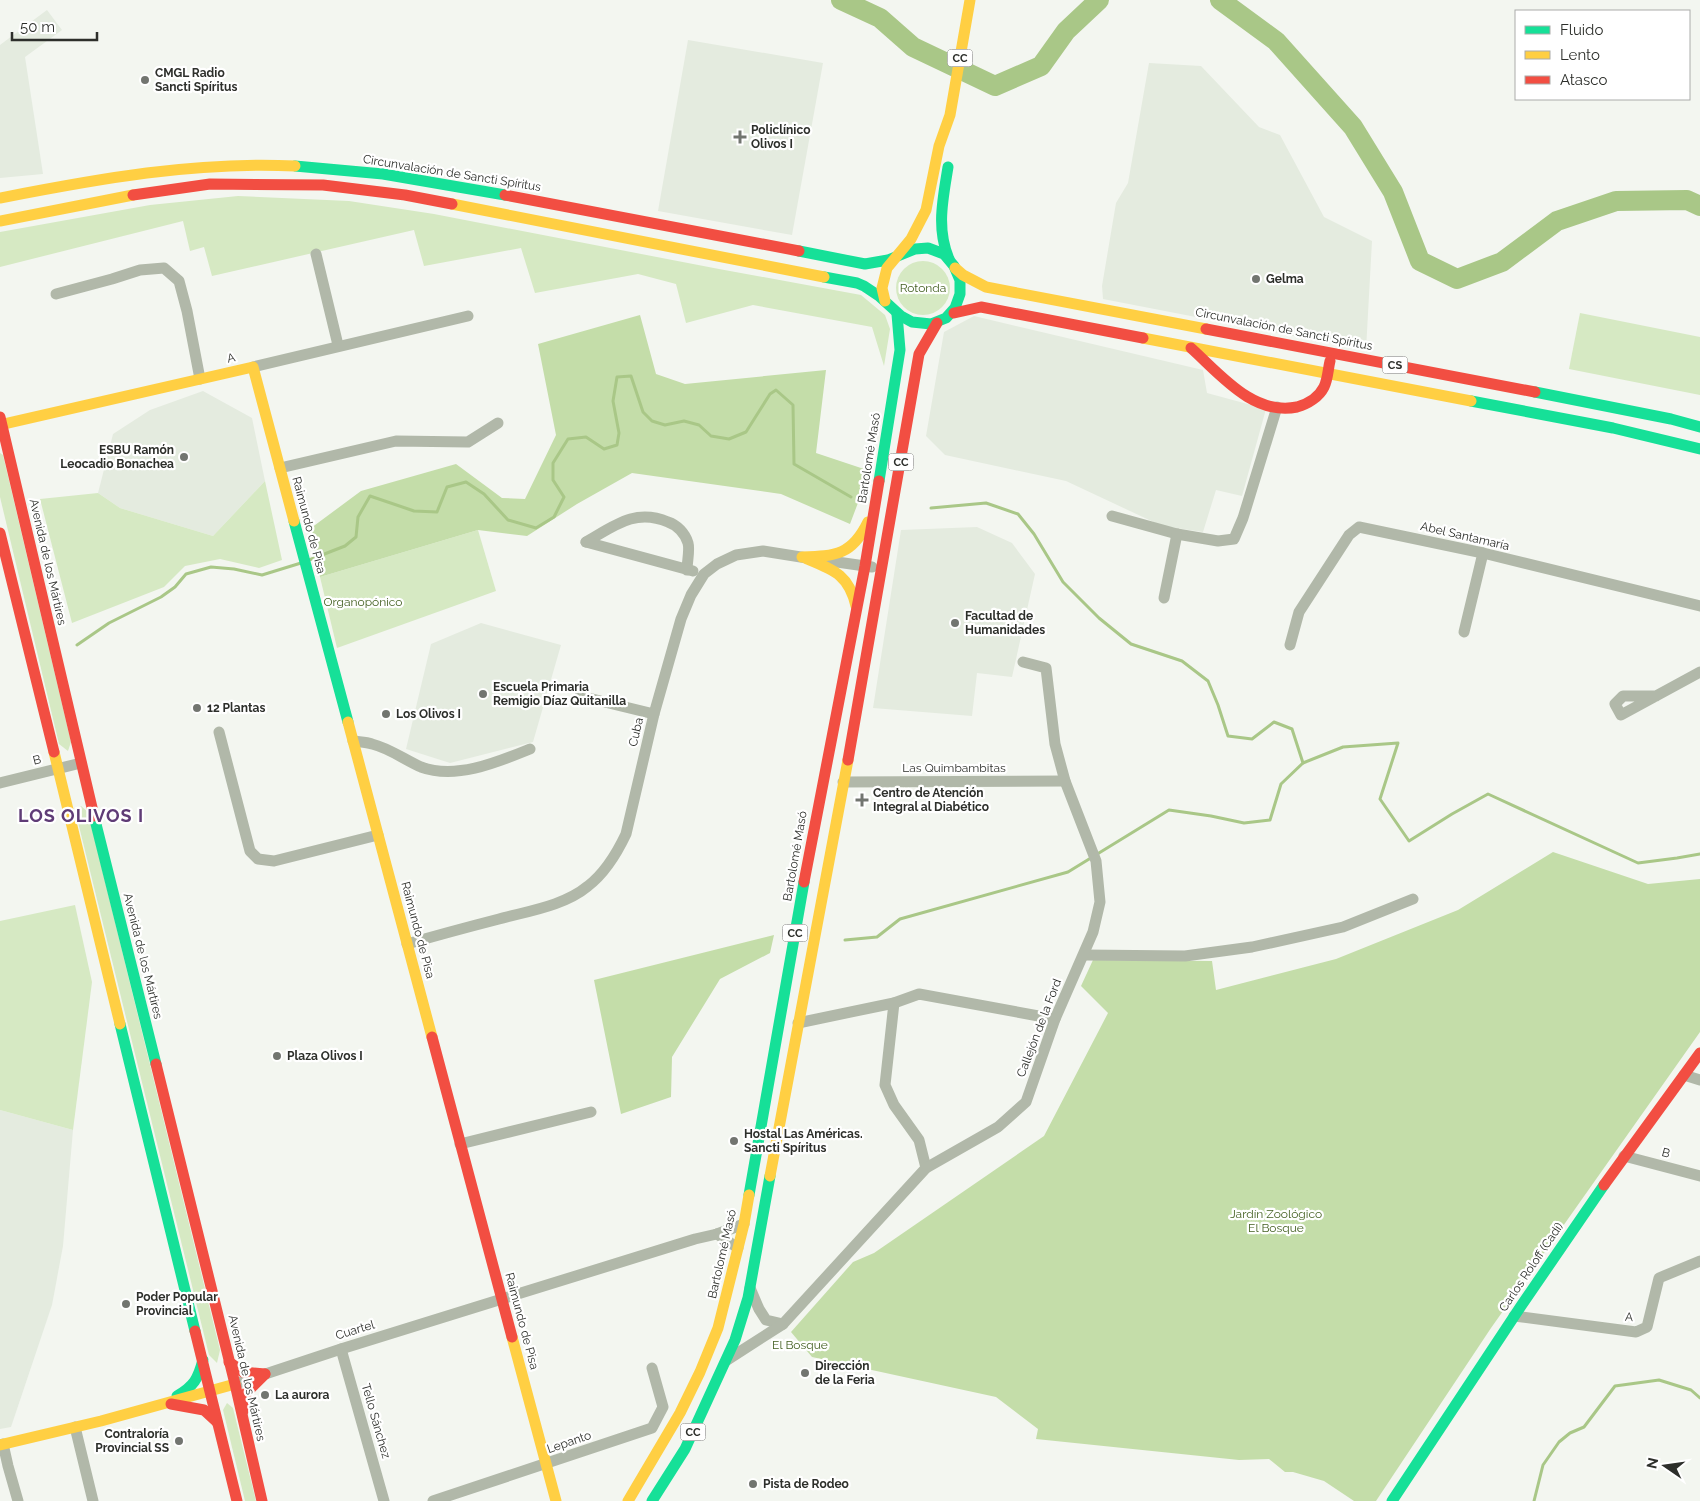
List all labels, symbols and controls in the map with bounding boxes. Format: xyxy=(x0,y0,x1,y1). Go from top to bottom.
scale bar xyxy=(12,10,98,42)
legend xyxy=(1515,10,1690,100)
text: 50 m xyxy=(20,18,55,36)
text: Fluido xyxy=(1560,21,1603,39)
text: Lento xyxy=(1560,46,1600,64)
road number: CC xyxy=(948,49,972,66)
place label: CMGL Radio Sancti Spíritus xyxy=(155,66,237,94)
text: Atasco xyxy=(1560,71,1607,89)
marker: CMGL Radio Sancti Spíritus xyxy=(139,74,151,86)
place label: Policlínico Olivos I xyxy=(751,123,810,151)
marker: Policlínico Olivos I xyxy=(733,130,747,144)
street label: Circunvalación de Sancti Spíritus xyxy=(362,152,542,194)
place label: Gelma xyxy=(1266,272,1304,286)
marker: Gelma xyxy=(1250,273,1262,285)
park label: Rotonda xyxy=(900,281,946,295)
street label: Circunvalación de Sancti Spíritus xyxy=(1194,305,1374,353)
street label: A xyxy=(225,350,237,366)
road number: CS xyxy=(1382,356,1408,374)
street label: Bartolomé Masó xyxy=(855,412,883,504)
place label: ESBU Ramón Leocadio Bonachea xyxy=(60,443,174,471)
marker: ESBU Ramón Leocadio Bonachea xyxy=(178,451,190,463)
road number: CC xyxy=(888,454,914,471)
street label: Raimundo de Pisa xyxy=(289,475,329,575)
street label: Avenida de los Mártires xyxy=(27,498,69,627)
street label: Abel Santamaría xyxy=(1419,519,1511,553)
park label: Organopónico xyxy=(324,595,402,609)
place label: Facultad de Humanidades xyxy=(965,609,1045,637)
marker: Facultad de Humanidades xyxy=(949,617,961,629)
place label: Escuela Primaria Remigio Díaz Quitanilla xyxy=(493,680,626,708)
marker: Escuela Primaria Remigio Díaz Quitanilla xyxy=(477,688,489,700)
place label: 12 Plantas xyxy=(207,701,265,715)
marker: 12 Plantas xyxy=(191,702,203,714)
place label: Los Olivos I xyxy=(396,707,461,721)
marker: Los Olivos I xyxy=(380,708,392,720)
street label: Cuba xyxy=(626,716,646,748)
street label: B xyxy=(31,752,43,768)
street label: Las Quimbambitas xyxy=(902,761,1006,775)
place label: Centro de Atención Integral al Diabético xyxy=(873,786,989,814)
marker: Centro de Atención Integral al Diabético xyxy=(855,793,869,807)
district label: LOS OLIVOS I xyxy=(18,805,144,826)
street label: Bartolomé Masó xyxy=(780,810,810,902)
street label: Raimundo de Pisa xyxy=(398,880,438,980)
street label: Avenida de los Mártires xyxy=(121,892,165,1021)
road number: CC xyxy=(782,924,808,941)
street label: Callejón de la Ford xyxy=(1014,977,1064,1079)
place label: Plaza Olivos I xyxy=(287,1049,363,1063)
marker: Plaza Olivos I xyxy=(271,1050,283,1062)
place label: Hostal Las Américas. Sancti Spíritus xyxy=(744,1127,863,1155)
marker: Hostal Las Américas. Sancti Spíritus xyxy=(728,1135,740,1147)
street label: B xyxy=(1660,1145,1672,1161)
park label: Jardín Zoológico El Bosque xyxy=(1230,1207,1322,1235)
street label: Bartolomé Masó xyxy=(705,1208,739,1300)
street label: Carlos Roloff (Cadí) xyxy=(1496,1220,1566,1314)
street label: Raimundo de Pisa xyxy=(502,1271,542,1371)
place label: Poder Popular Provincial xyxy=(136,1290,218,1318)
marker: Poder Popular Provincial xyxy=(120,1298,132,1310)
street label: A xyxy=(1625,1310,1633,1324)
street label: Avenida de los Mártires xyxy=(226,1314,268,1443)
street label: Cuartel xyxy=(334,1317,377,1343)
park label: El Bosque xyxy=(772,1338,828,1352)
place label: Dirección de la Feria xyxy=(815,1359,875,1387)
marker: Dirección de la Feria xyxy=(799,1367,811,1379)
street label: Tello Sánchez xyxy=(359,1382,393,1460)
place label: La aurora xyxy=(275,1388,330,1402)
marker: La aurora xyxy=(259,1389,271,1401)
road number: CC xyxy=(680,1424,706,1440)
place label: Contraloría Provincial SS xyxy=(95,1427,169,1455)
street label: Lepanto xyxy=(545,1428,593,1456)
marker: Contraloría Provincial SS xyxy=(173,1435,185,1447)
north arrow xyxy=(1640,1441,1690,1491)
text: N xyxy=(1643,1456,1661,1470)
place label: Pista de Rodeo xyxy=(763,1477,849,1491)
marker: Pista de Rodeo xyxy=(747,1478,759,1490)

